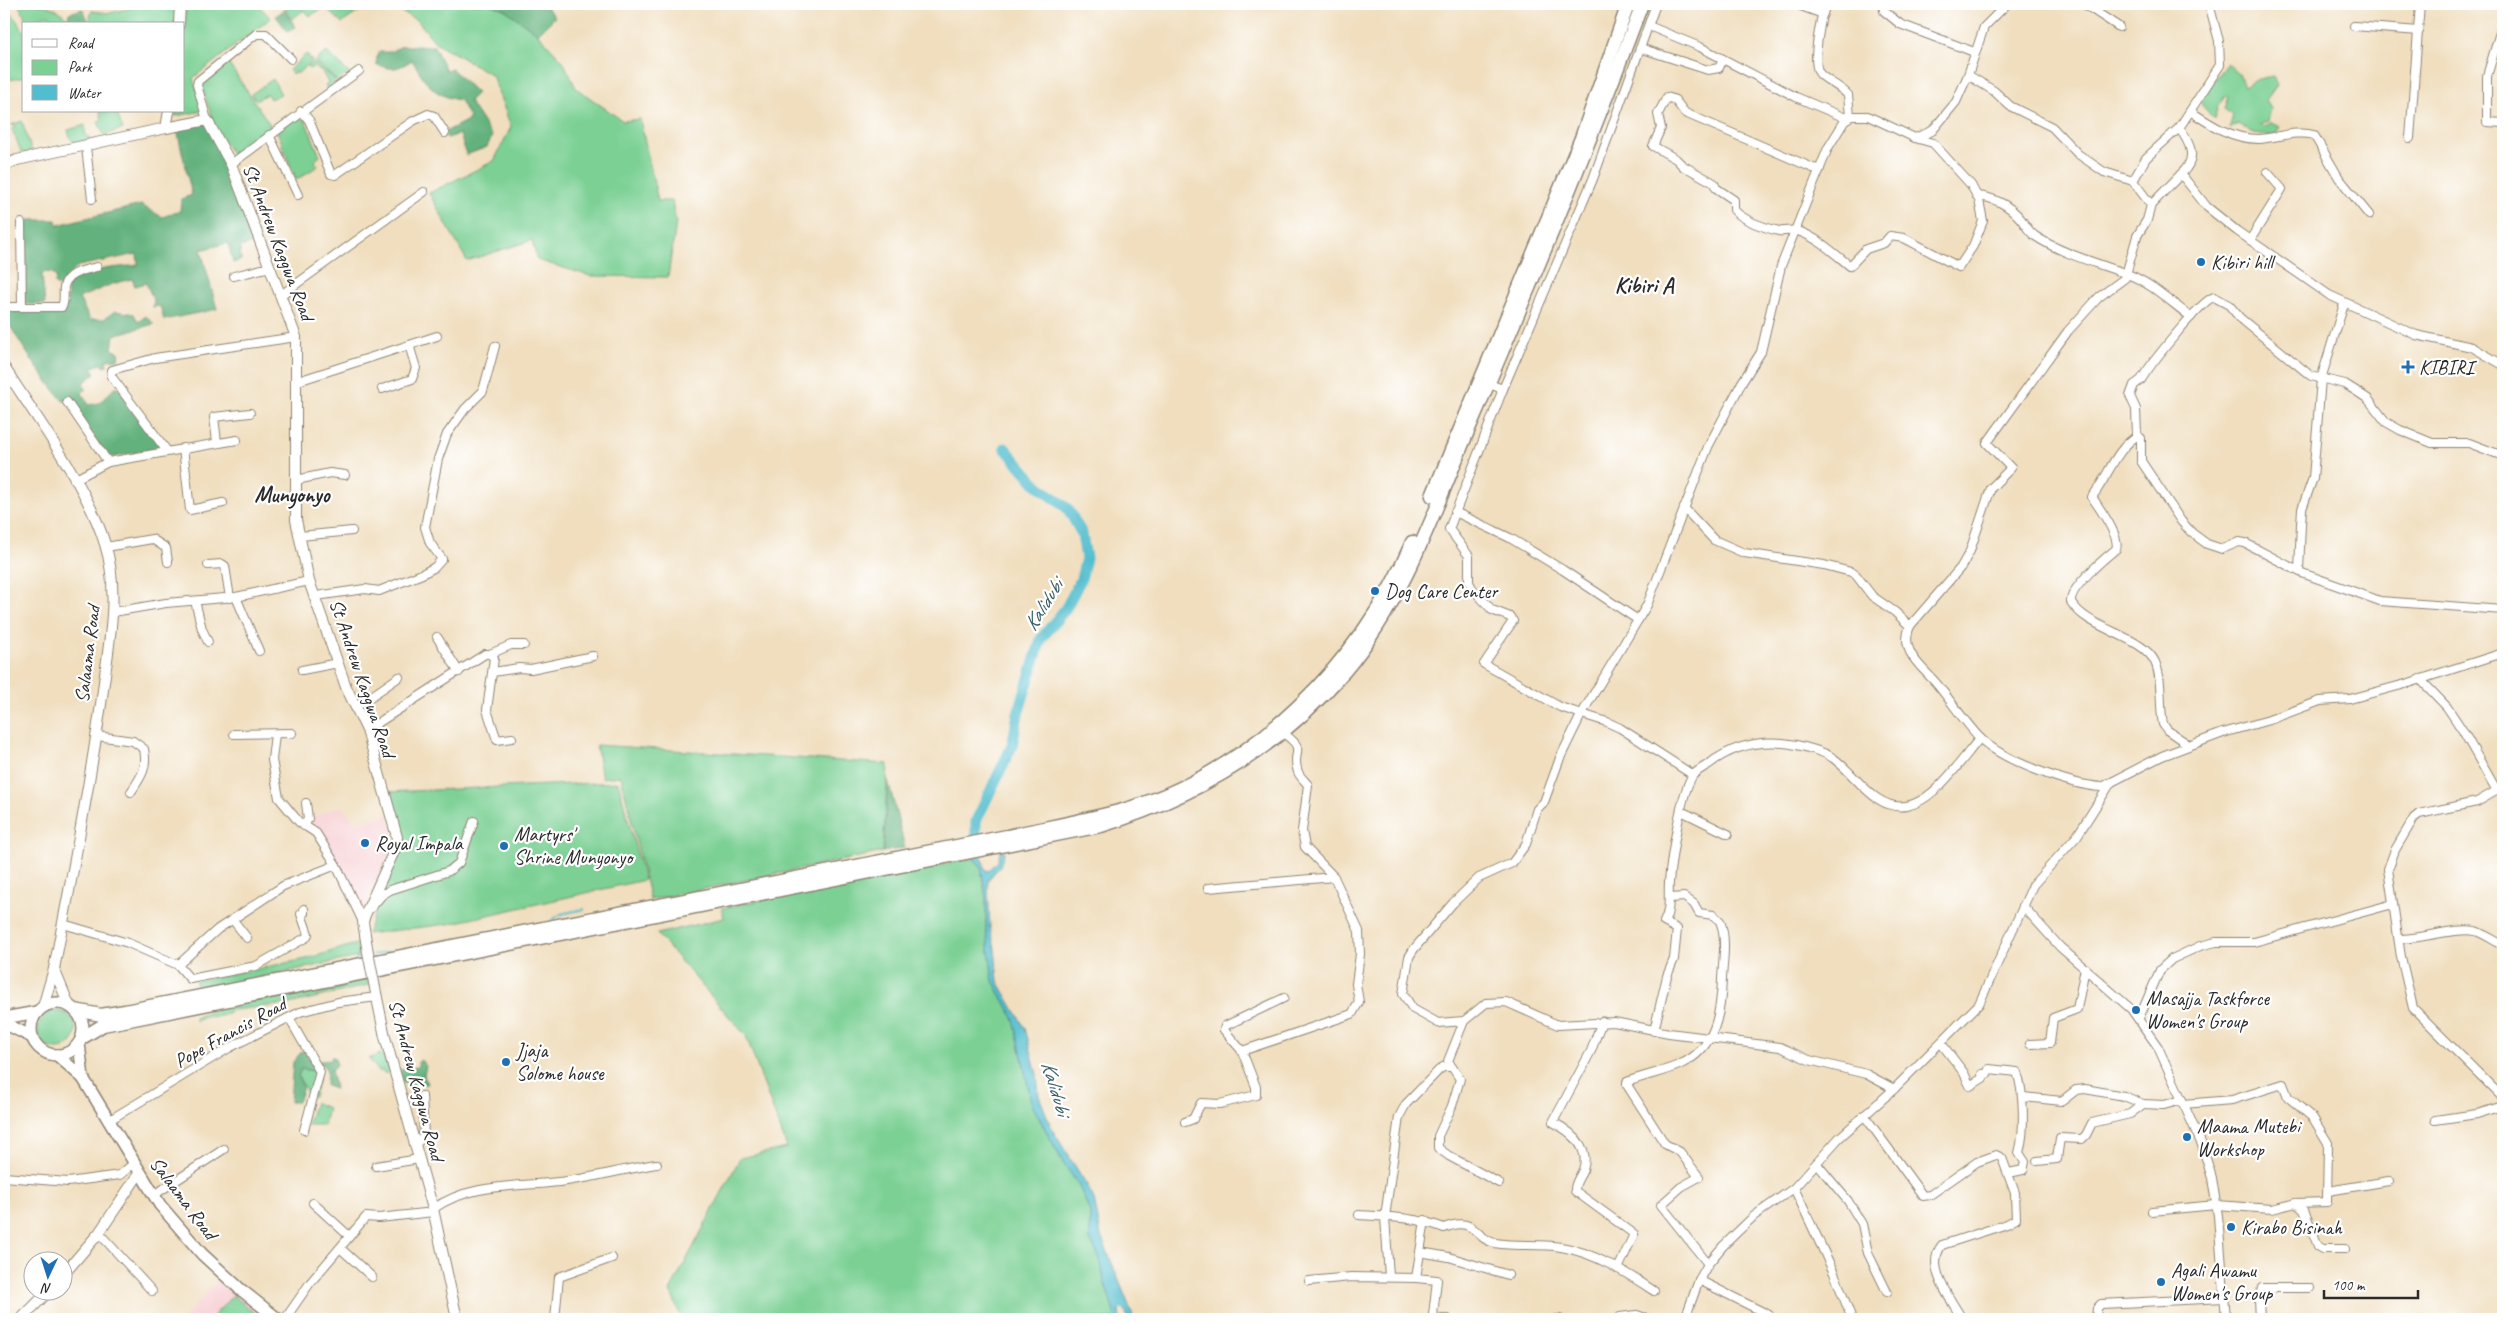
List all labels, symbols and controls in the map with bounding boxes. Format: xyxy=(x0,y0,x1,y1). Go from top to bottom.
legend xyxy=(22,22,185,112)
text: Road xyxy=(68,34,95,53)
text: Park xyxy=(68,58,93,77)
text: Water xyxy=(68,84,102,103)
street label: St Andrew Kaggwa Road xyxy=(237,160,321,327)
place label: Kibiri hill xyxy=(2211,250,2276,275)
marker: Kibiri hill xyxy=(2195,256,2207,268)
district label: Kibiri A xyxy=(1615,272,1675,300)
place label: KIBIRI xyxy=(2419,355,2477,380)
marker: KIBIRI xyxy=(2401,360,2415,374)
district label: Munyonyo xyxy=(254,481,332,509)
water label: Kalidubi xyxy=(1017,570,1071,635)
place label: Dog Care Center xyxy=(1385,579,1499,604)
marker: Dog Care Center xyxy=(1369,585,1381,597)
street label: St Andrew Kaggwa Road xyxy=(324,596,402,764)
street label: Salaama Road xyxy=(69,601,106,704)
place label: Martyrs' Shrine Munyonyo xyxy=(514,822,634,870)
place label: Royal Impala xyxy=(375,831,464,856)
marker: Royal Impala xyxy=(359,837,371,849)
marker: Martyrs' Shrine Munyonyo xyxy=(498,840,510,852)
place label: Masajja Taskforce Women's Group xyxy=(2146,986,2271,1034)
street label: Pope Francis Road xyxy=(170,990,293,1073)
street label: St Andrew Kaggwa Road xyxy=(383,997,451,1166)
marker: Masajja Taskforce Women's Group xyxy=(2130,1004,2142,1016)
place label: Jjaja Solome house xyxy=(515,1038,605,1086)
marker: Jjaja Solome house xyxy=(500,1056,512,1068)
water label: Kalidubi xyxy=(1035,1058,1078,1123)
place label: Maama Mutebi Workshop xyxy=(2197,1114,2302,1162)
marker: Maama Mutebi Workshop xyxy=(2181,1131,2193,1143)
street label: Salaama Road xyxy=(144,1152,225,1247)
place label: Kirabo Bisinah xyxy=(2241,1215,2343,1240)
marker: Kirabo Bisinah xyxy=(2225,1221,2237,1233)
north arrow xyxy=(22,1250,72,1300)
place label: Agali Awamu Women's Group xyxy=(2171,1258,2274,1306)
scale bar xyxy=(2324,1268,2418,1300)
marker: Agali Awamu Women's Group xyxy=(2155,1276,2167,1288)
text: 100 m xyxy=(2332,1276,2366,1295)
text: N xyxy=(40,1280,52,1297)

